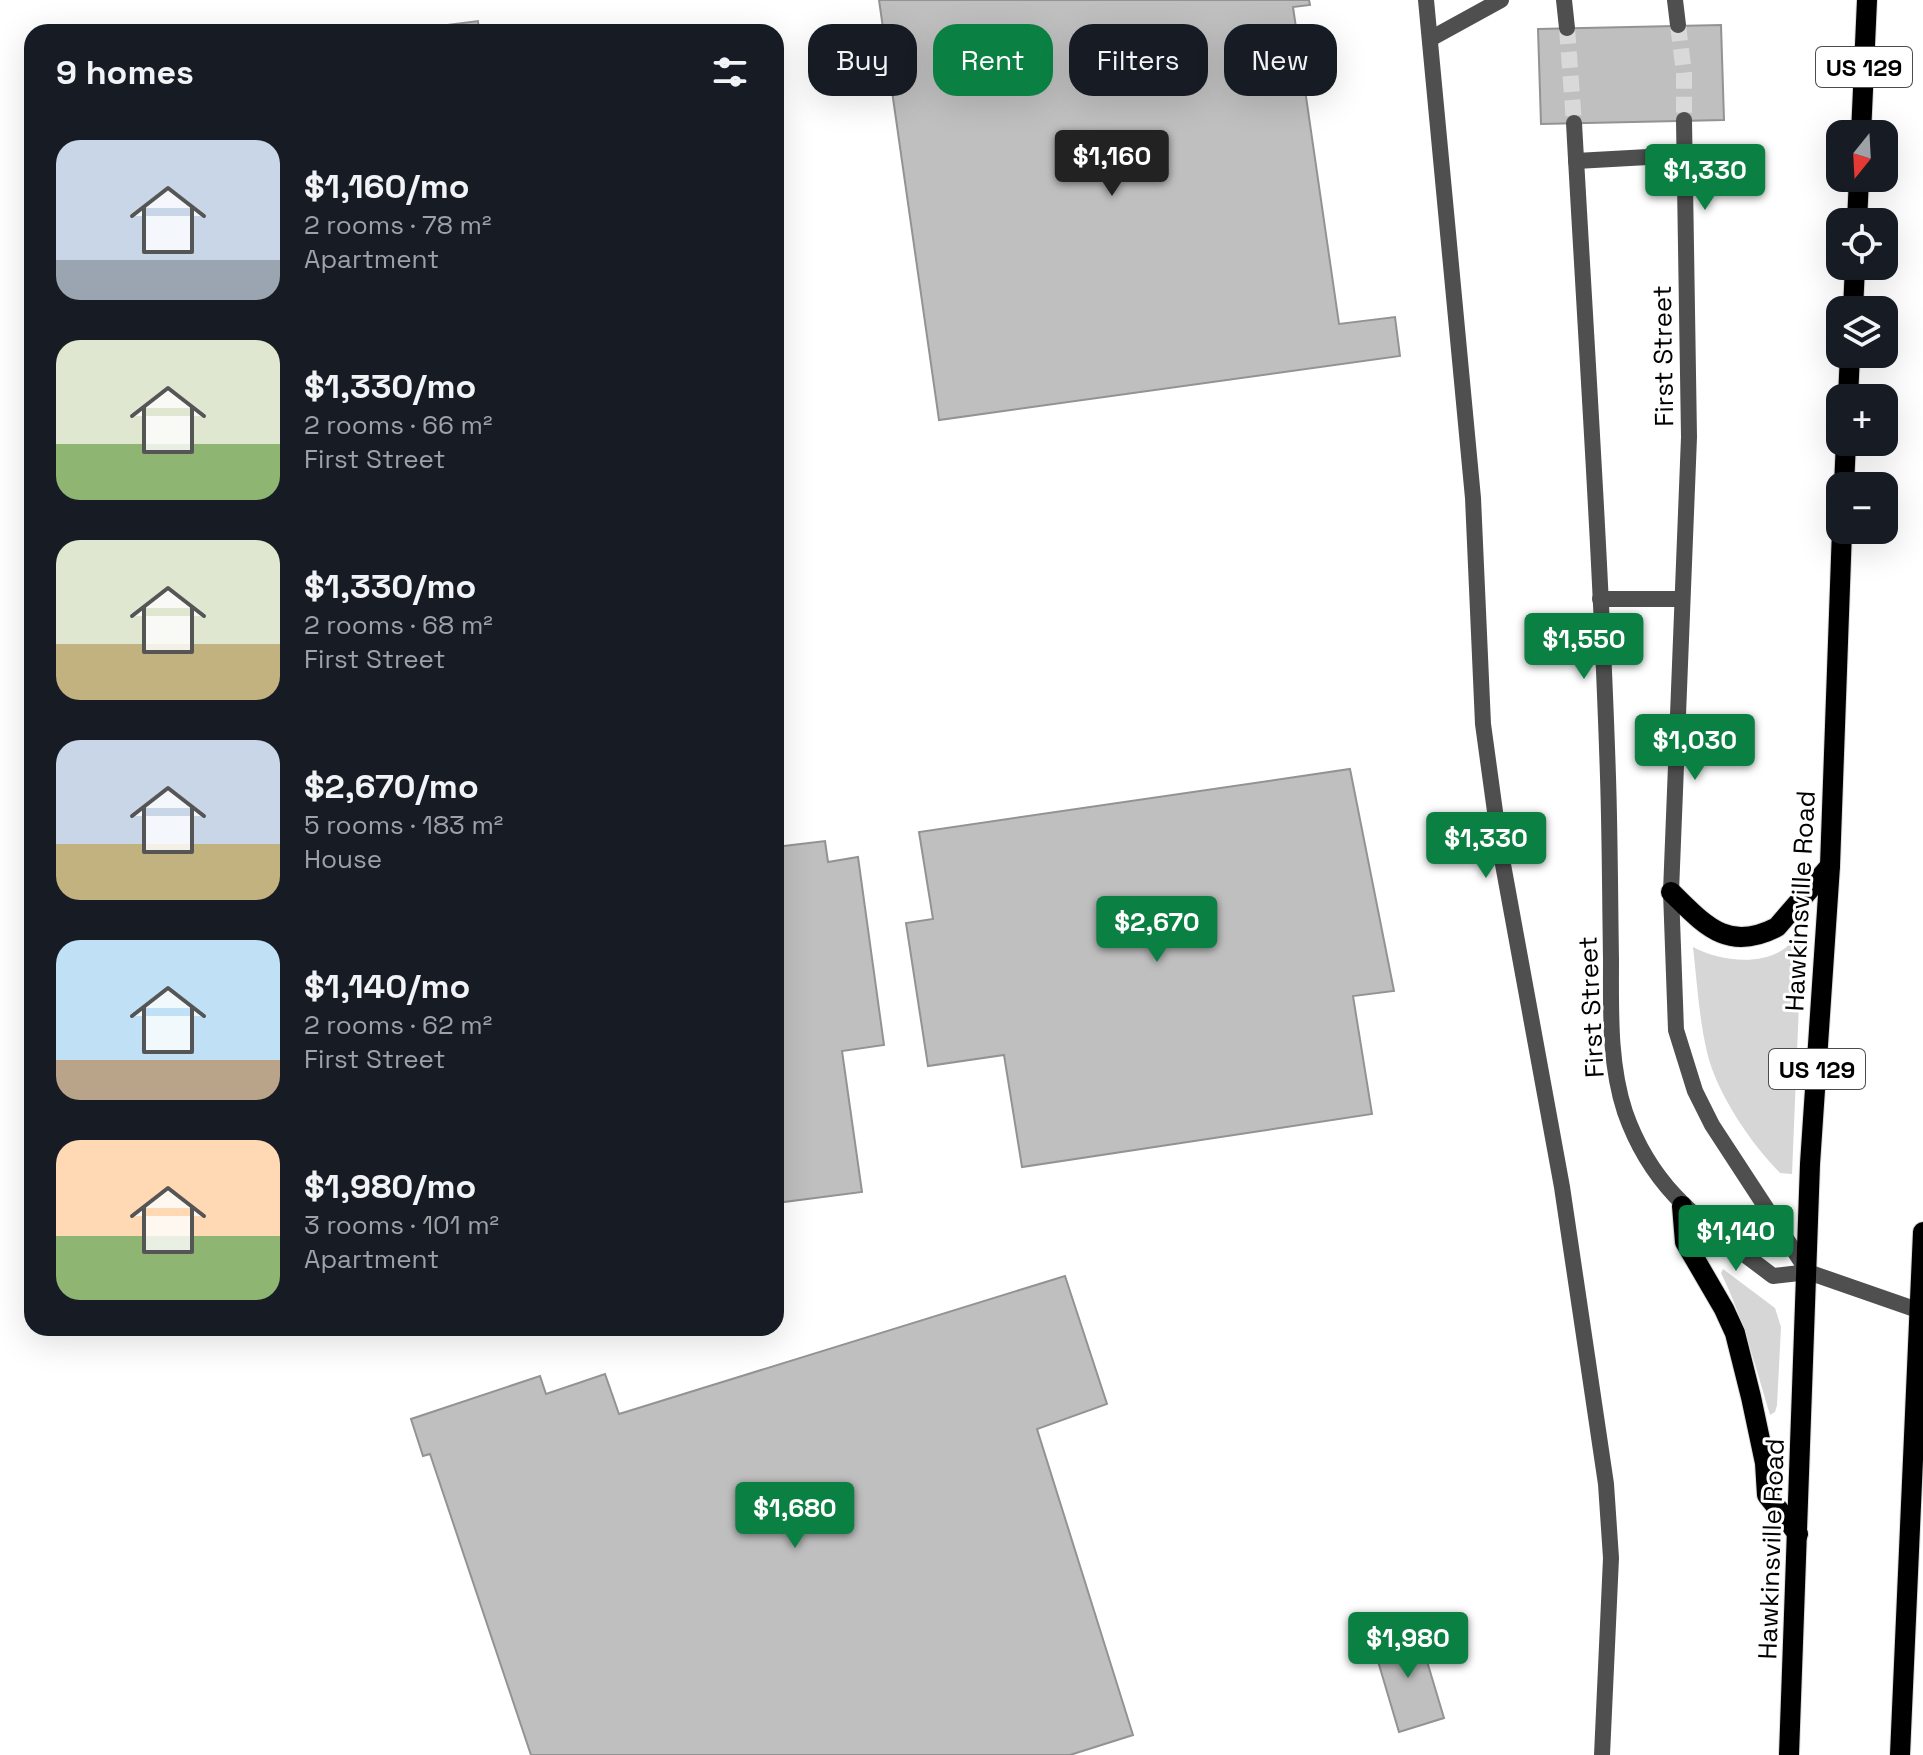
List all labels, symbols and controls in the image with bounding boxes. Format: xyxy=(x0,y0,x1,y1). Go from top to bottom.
chip: Buy xyxy=(808,24,917,96)
chip: Rent xyxy=(933,24,1053,96)
chip: Filters xyxy=(1069,24,1208,96)
chip: New xyxy=(1224,24,1337,96)
road number: US 129 xyxy=(1816,47,1912,87)
icon: filters xyxy=(708,50,752,94)
text: 9 homes xyxy=(56,51,194,94)
north arrow xyxy=(1826,120,1898,192)
map controls xyxy=(1826,120,1898,544)
pin: $1,160 xyxy=(1047,130,1177,198)
text: $1,160 xyxy=(1073,139,1151,173)
pin: $1,330 xyxy=(1640,144,1770,212)
text: $1,330 xyxy=(1663,153,1747,187)
text: $1,160/mo xyxy=(304,165,470,208)
icon: home xyxy=(120,172,216,268)
text: 2 rooms · 78 m² xyxy=(304,208,491,242)
button: locate xyxy=(1826,208,1898,280)
text: Apartment xyxy=(304,242,439,276)
street label: First Street xyxy=(1645,285,1681,427)
button: layers xyxy=(1826,296,1898,368)
text: $1,330/mo xyxy=(304,365,476,408)
icon: home xyxy=(120,372,216,468)
button: + xyxy=(1826,384,1898,456)
text: 2 rooms · 66 m² xyxy=(304,408,493,442)
text: First Street xyxy=(304,442,445,476)
button: − xyxy=(1826,472,1898,544)
text: $1,330/mo xyxy=(304,565,476,608)
icon: home xyxy=(120,572,216,668)
text: 2 rooms · 68 m² xyxy=(304,608,493,642)
pin: $1,550 xyxy=(1519,613,1649,681)
text: $1,550 xyxy=(1542,622,1626,656)
text: First Street xyxy=(304,642,445,676)
pin: $1,030 xyxy=(1630,714,1760,782)
text: $1,030 xyxy=(1653,723,1737,757)
text: $2,670/mo xyxy=(304,765,479,808)
icon: home xyxy=(120,772,216,868)
street label: Hawkinsville Road xyxy=(1777,790,1823,1012)
text: 5 rooms · 183 m² xyxy=(304,808,503,842)
pin: $1,330 xyxy=(1421,812,1551,880)
text: $1,330 xyxy=(1444,821,1528,855)
text: House xyxy=(304,842,382,876)
pin: $2,670 xyxy=(1092,896,1222,964)
text: $2,670 xyxy=(1114,905,1200,939)
street label: First Street xyxy=(1570,935,1612,1079)
text: $1,140/mo xyxy=(304,965,470,1008)
icon: home xyxy=(120,972,216,1068)
text: 2 rooms · 62 m² xyxy=(304,1008,492,1042)
text: First Street xyxy=(304,1042,445,1076)
road number: US 129 xyxy=(1769,1049,1865,1089)
text: $1,980/mo xyxy=(304,1165,476,1208)
icon: home xyxy=(120,1172,216,1268)
pin: $1,140 xyxy=(1671,1205,1801,1273)
text: 3 rooms · 101 m² xyxy=(304,1208,499,1242)
text: $1,140 xyxy=(1697,1214,1775,1248)
text: Apartment xyxy=(304,1242,439,1276)
street label: Hawkinsville Road xyxy=(1750,1438,1792,1660)
pin: $1,680 xyxy=(730,1482,860,1550)
text: $1,680 xyxy=(753,1491,837,1525)
pin: $1,980 xyxy=(1343,1612,1473,1680)
text: $1,980 xyxy=(1366,1621,1450,1655)

